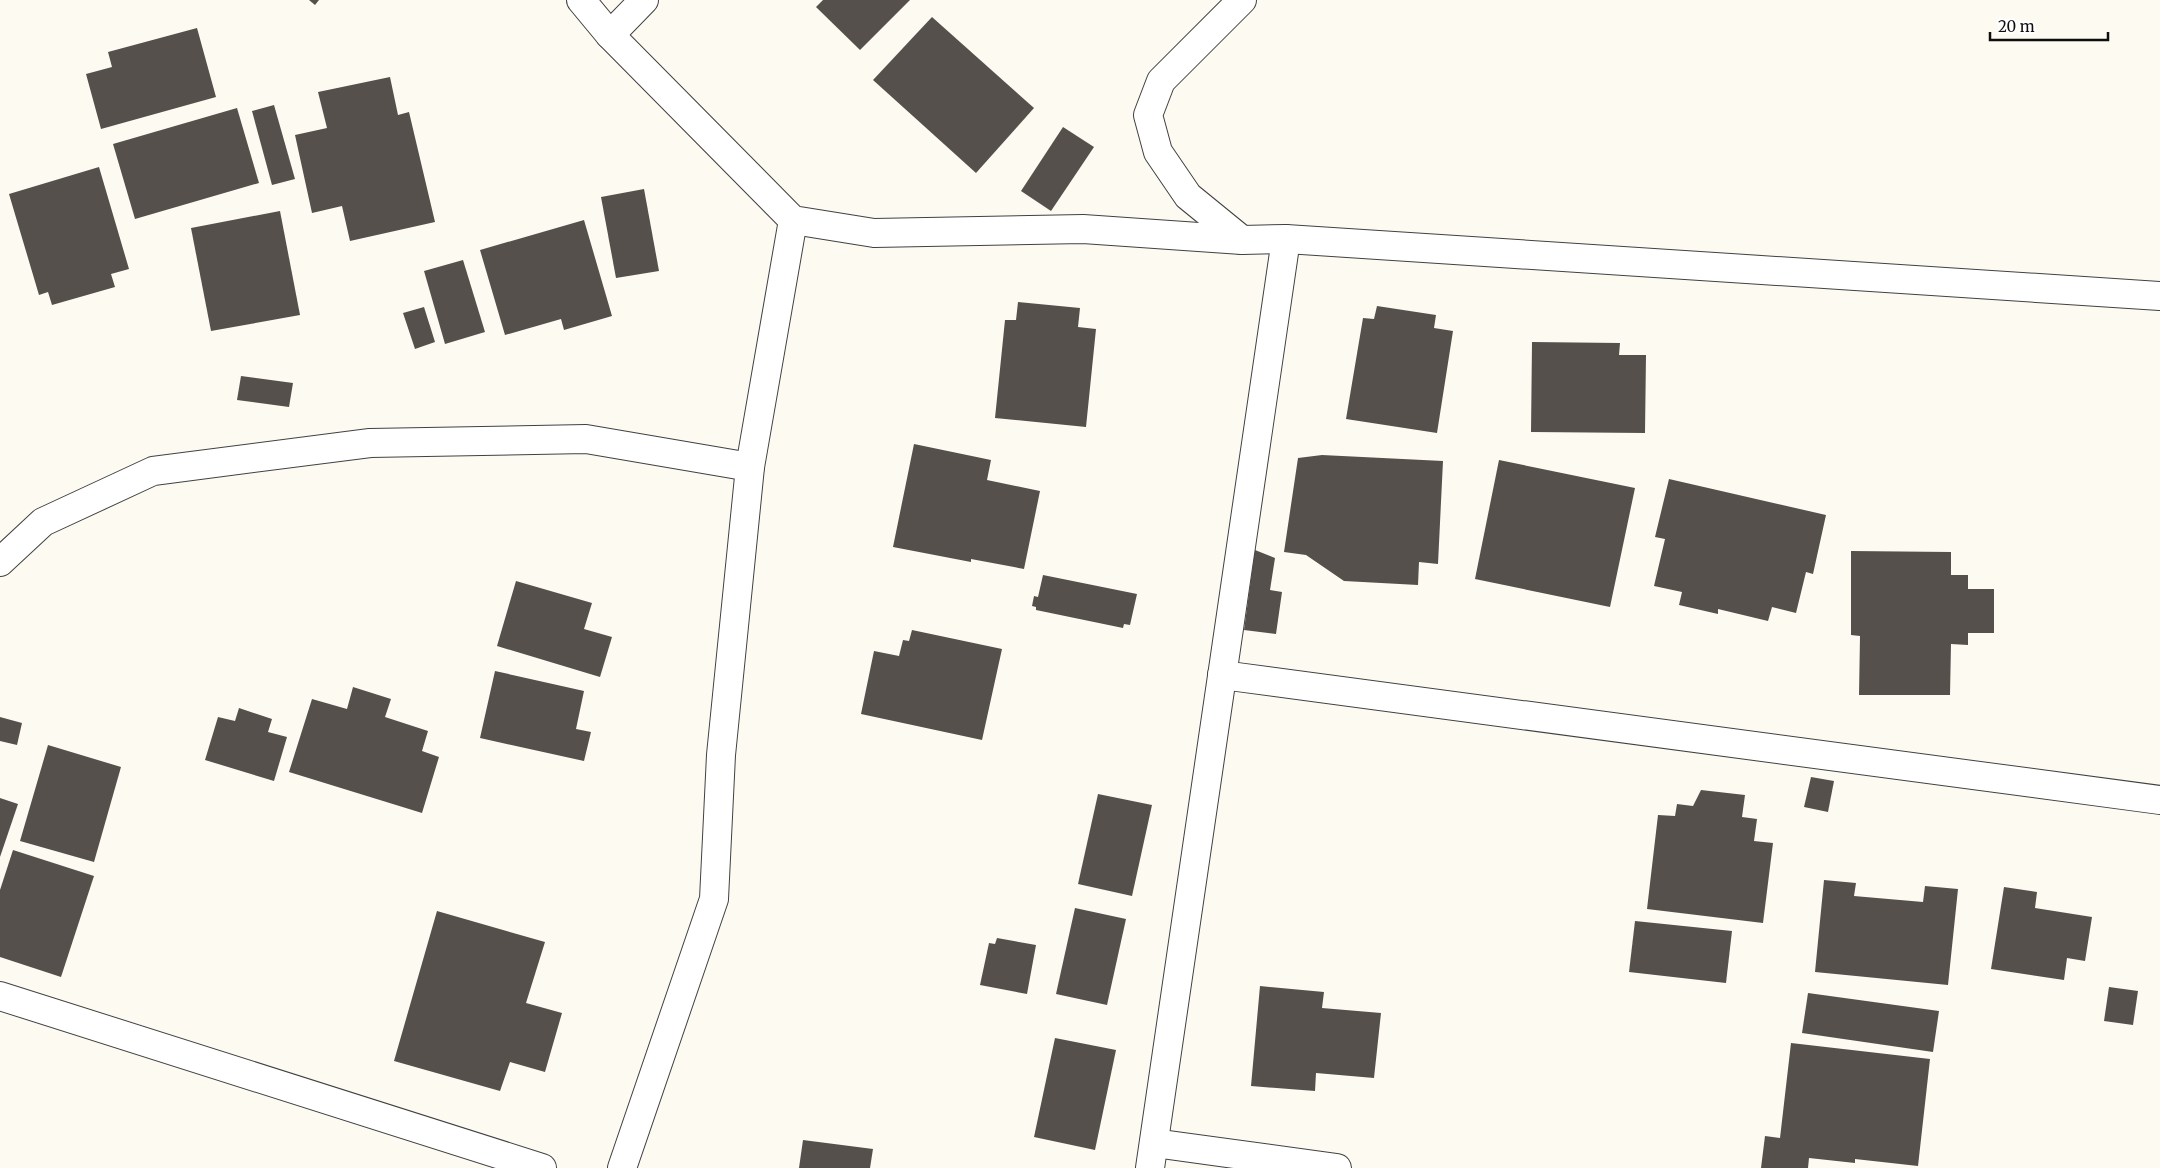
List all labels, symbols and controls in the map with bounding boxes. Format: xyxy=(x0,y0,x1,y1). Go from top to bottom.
scale bar xyxy=(1990,10,2108,42)
text: 20 m xyxy=(1998,17,2035,36)

